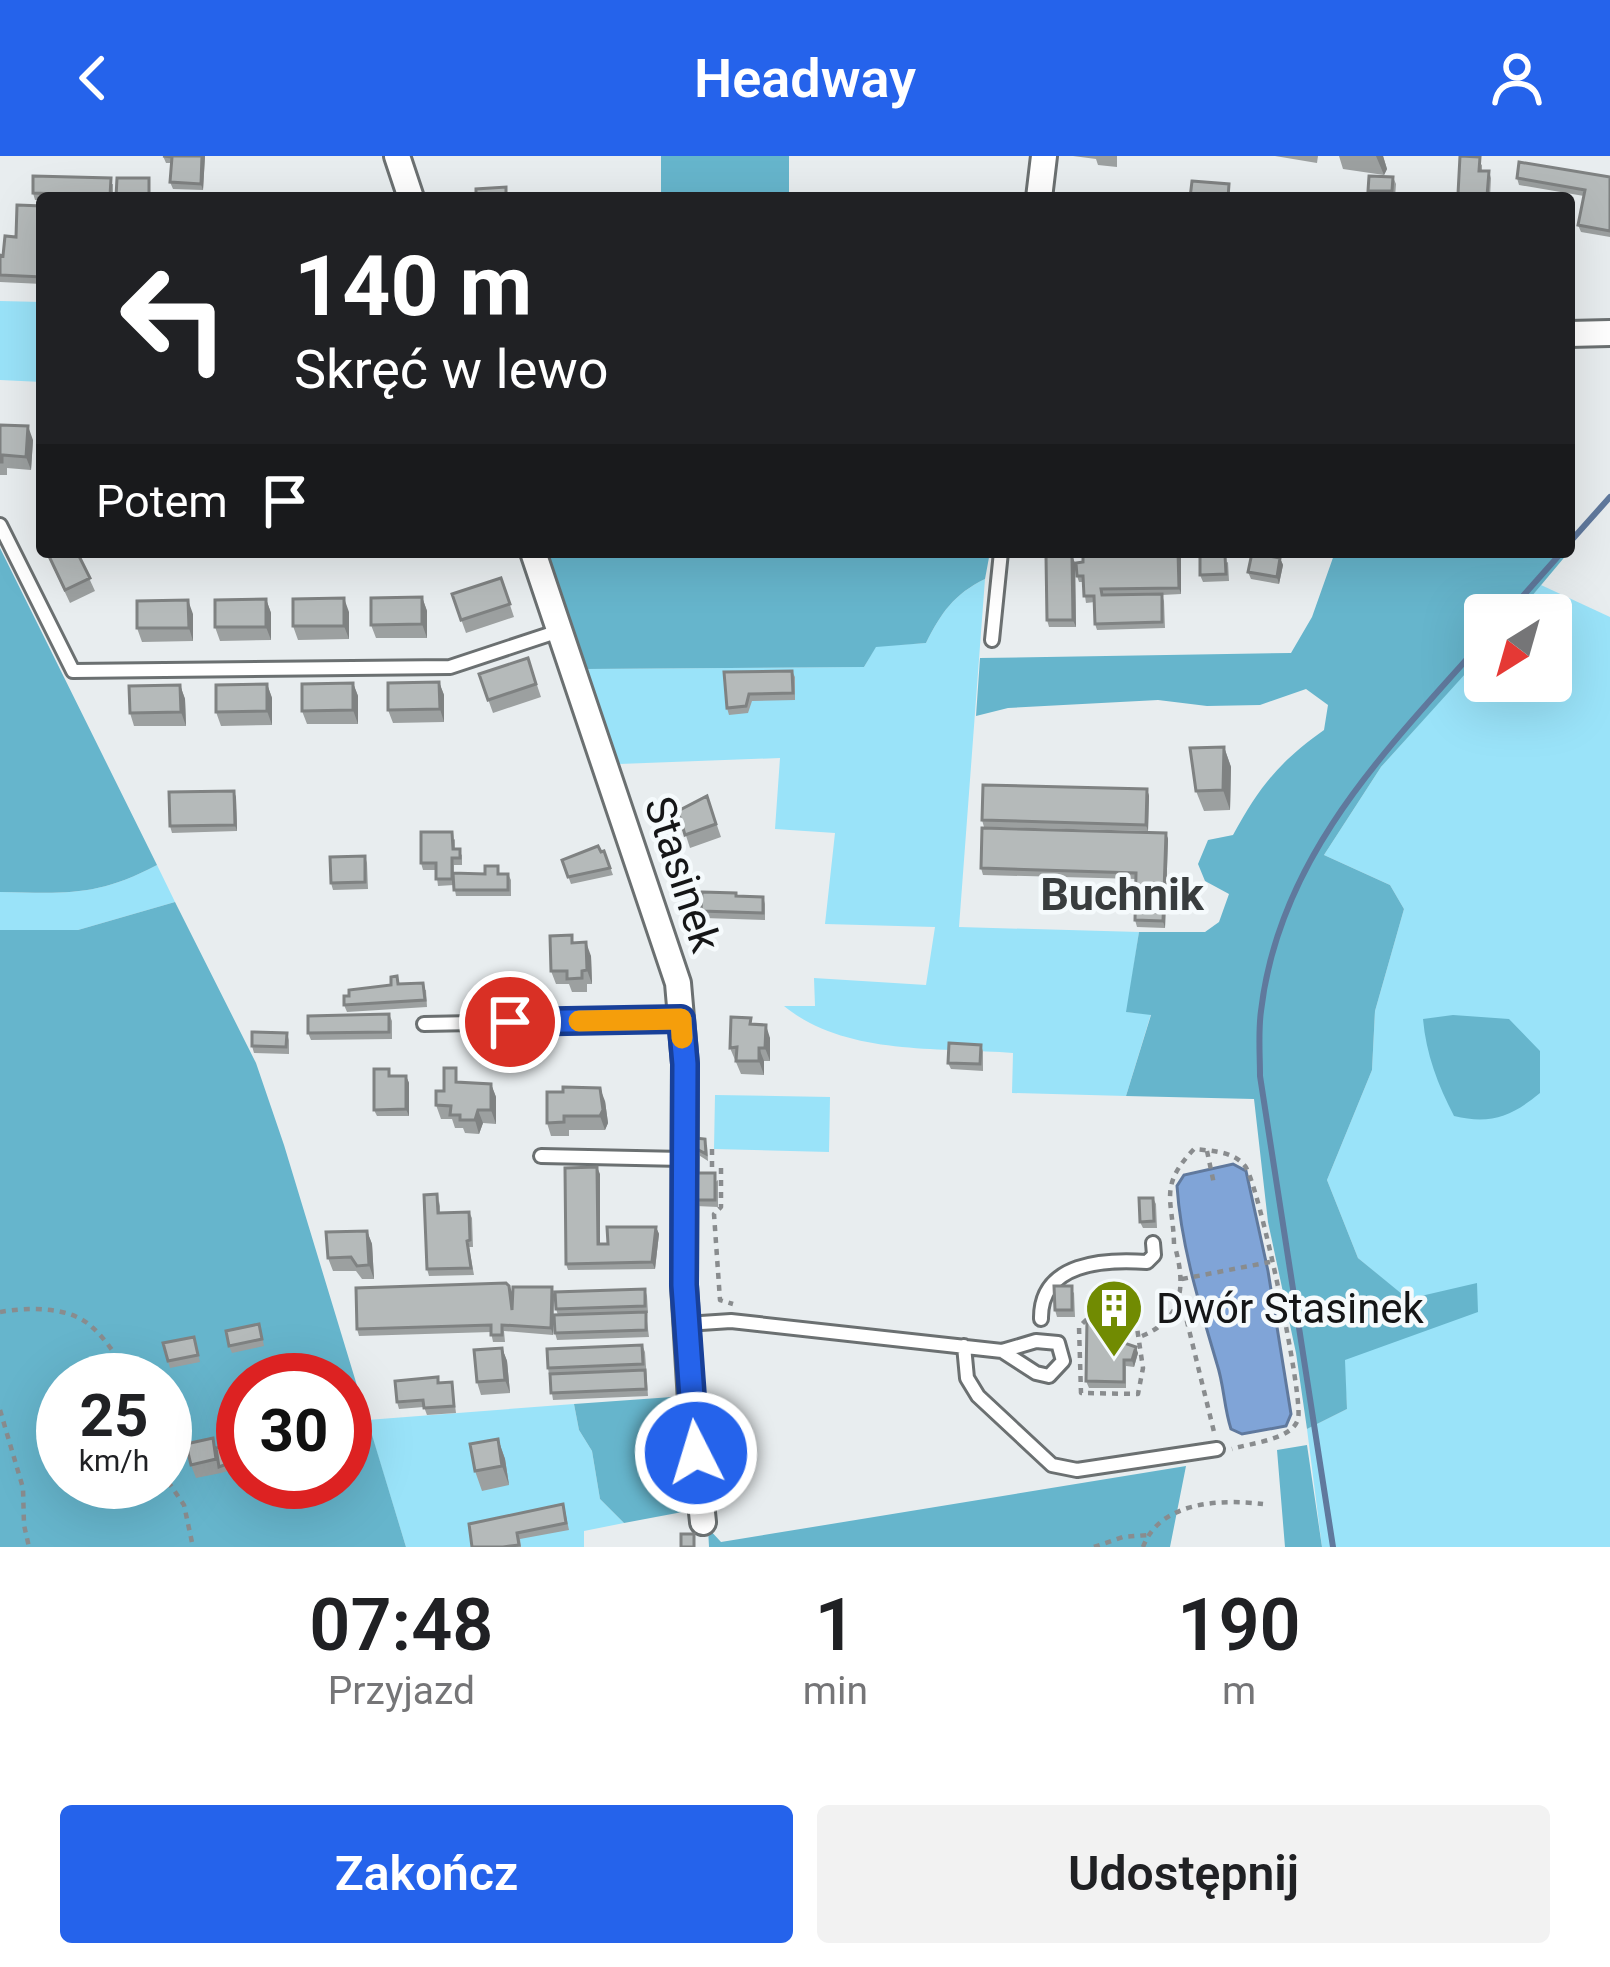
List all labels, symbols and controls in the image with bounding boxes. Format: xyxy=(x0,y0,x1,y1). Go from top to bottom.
icon: back xyxy=(60,45,126,111)
icon: person xyxy=(1484,45,1550,111)
text: Headway xyxy=(694,47,916,110)
text: 140 m xyxy=(294,237,532,336)
icon: left xyxy=(96,240,252,396)
text: Skręć w lewo xyxy=(294,338,609,401)
icon: arrive xyxy=(252,468,318,534)
text: Potem xyxy=(96,475,228,528)
north arrow xyxy=(1464,594,1572,702)
map controls xyxy=(1464,594,1572,702)
street label: Stasinek xyxy=(634,790,731,959)
district label: Buchnik xyxy=(1040,868,1205,921)
pin xyxy=(459,971,561,1073)
icon: arrive xyxy=(477,989,543,1055)
building icon: Dwór Stasinek xyxy=(1083,1277,1145,1359)
place label: Dwór Stasinek xyxy=(1156,1284,1425,1333)
speed limit sign: 30 xyxy=(216,1353,372,1509)
text: 25 xyxy=(80,1380,148,1451)
position arrow xyxy=(633,1390,759,1516)
text: km/h xyxy=(79,1443,149,1478)
text: 07:48 xyxy=(309,1583,493,1668)
text: 1 xyxy=(815,1583,856,1668)
text: 190 xyxy=(1177,1583,1301,1668)
text: Przyjazd xyxy=(328,1668,475,1714)
text: min xyxy=(803,1668,868,1714)
text: m xyxy=(1222,1668,1256,1714)
button: Zakończ xyxy=(60,1805,793,1943)
button: Udostępnij xyxy=(817,1805,1550,1943)

